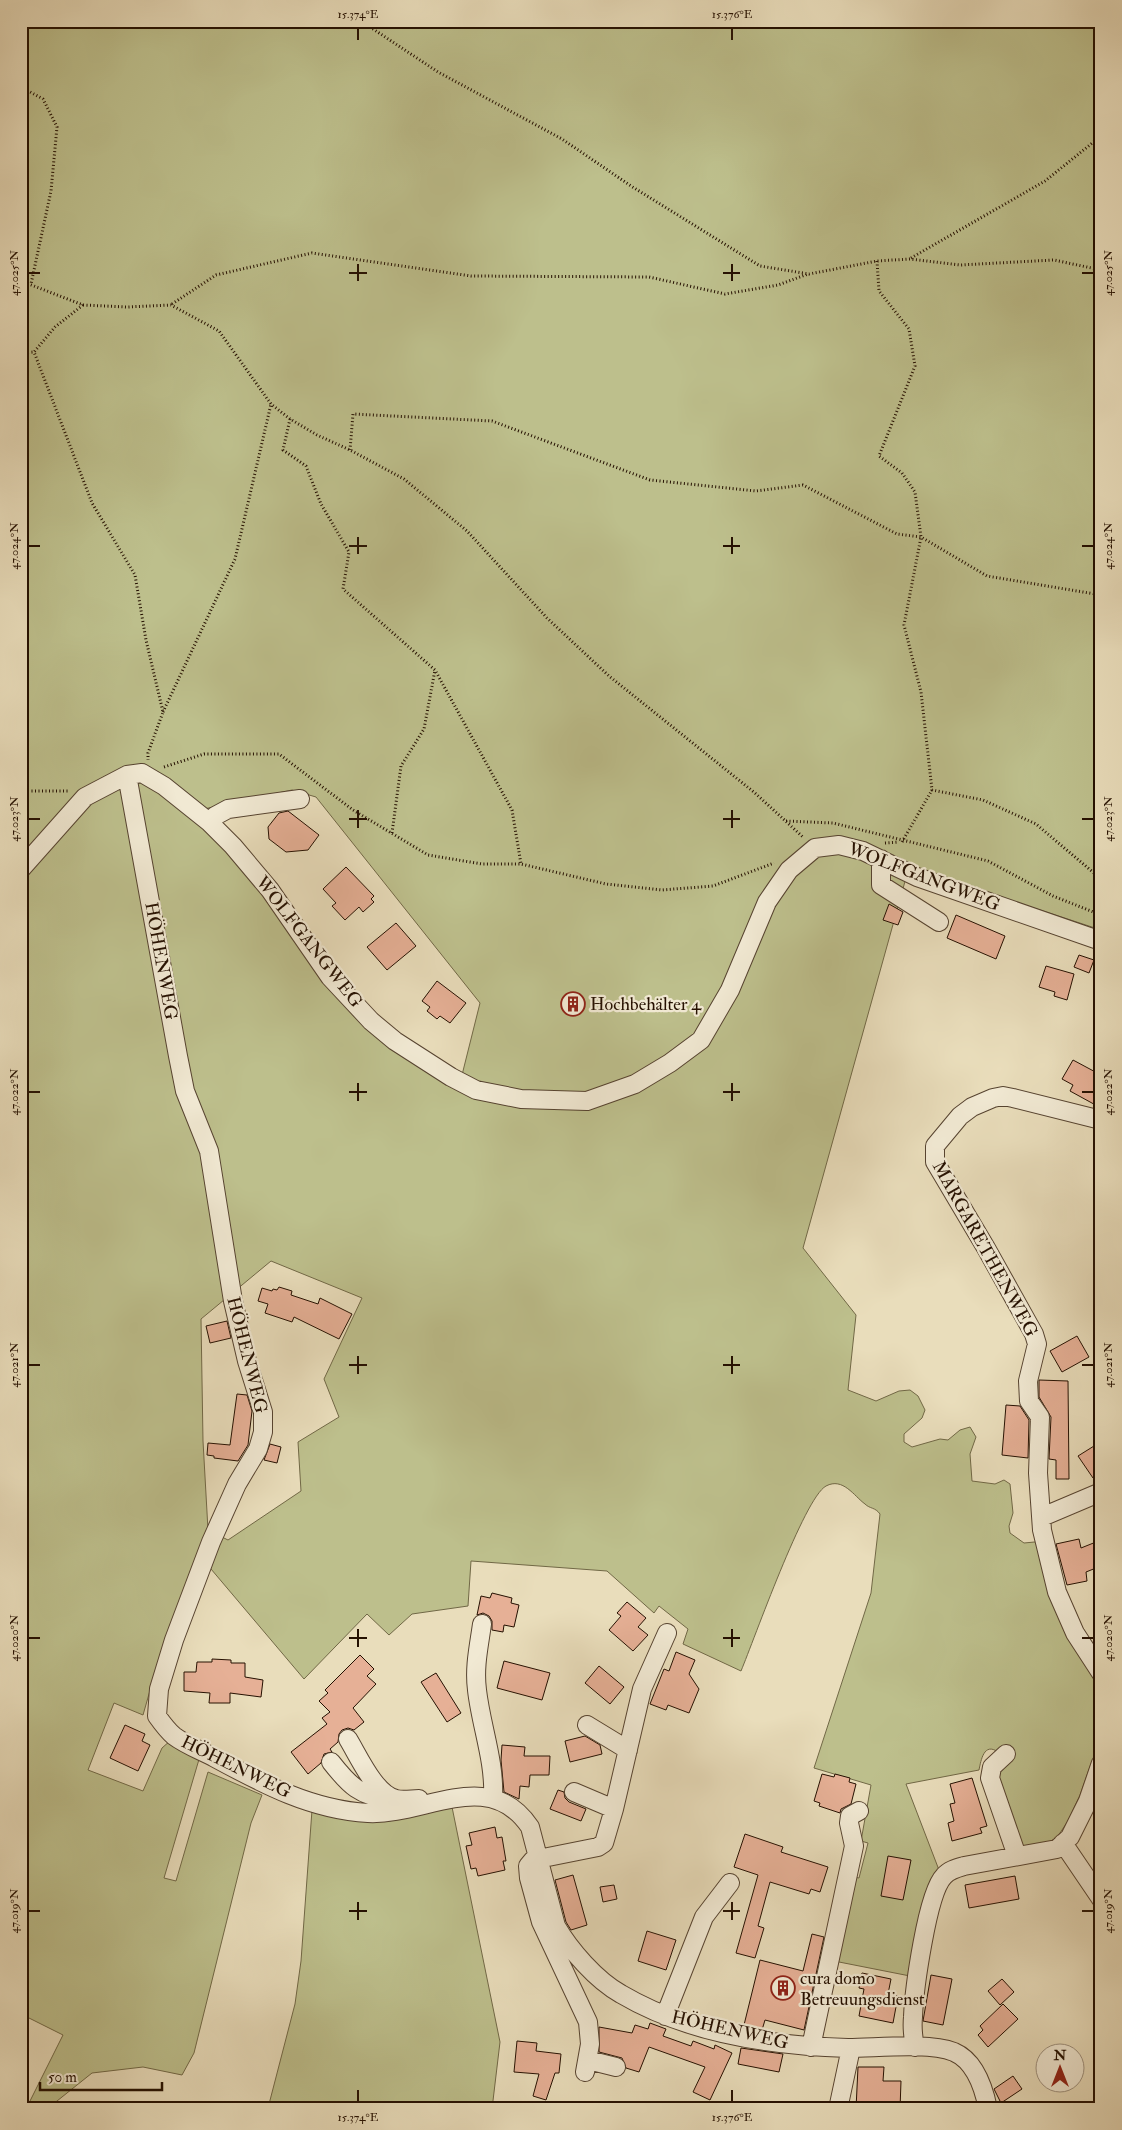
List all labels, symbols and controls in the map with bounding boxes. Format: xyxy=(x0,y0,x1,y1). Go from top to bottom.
text: 15.374°E xyxy=(338,7,379,22)
text: 15.376°E xyxy=(712,7,753,22)
text: 47.025°N xyxy=(7,250,22,296)
text: 47.025°N xyxy=(1101,250,1116,296)
text: 47.024°N xyxy=(7,522,22,570)
text: 47.024°N xyxy=(1101,522,1116,570)
text: 47.023°N xyxy=(7,796,22,842)
text: 47.023°N xyxy=(1101,796,1116,842)
street label: WOLFGANGWEG xyxy=(844,837,1003,917)
street label: WOLFGANGWEG xyxy=(250,871,368,1012)
street label: HÖHENWEG xyxy=(139,900,183,1022)
building icon: Hochbehälter 4 xyxy=(560,991,586,1017)
place label: Hochbehälter 4 xyxy=(590,993,702,1016)
text: 47.022°N xyxy=(7,1068,22,1116)
text: 47.022°N xyxy=(1101,1068,1116,1116)
street label: MARGARETHENWEG xyxy=(927,1157,1043,1341)
street label: HÖHENWEG xyxy=(221,1294,273,1416)
text: 47.021°N xyxy=(7,1342,22,1388)
text: 47.021°N xyxy=(1101,1342,1116,1388)
text: 47.020°N xyxy=(7,1614,22,1662)
text: 47.020°N xyxy=(1101,1614,1116,1662)
street label: HÖHENWEG xyxy=(177,1730,295,1804)
text: 47.019°N xyxy=(7,1888,22,1934)
text: 47.019°N xyxy=(1101,1888,1116,1934)
place label: cura domo Betreuungsdienst xyxy=(800,1967,925,2011)
building icon: cura domo Betreuungsdienst xyxy=(770,1975,796,2001)
street label: HÖHENWEG xyxy=(669,2005,791,2055)
north arrow xyxy=(1034,2042,1084,2092)
text: N xyxy=(1053,2047,1067,2064)
scale bar xyxy=(40,2060,162,2092)
text: 50 m xyxy=(48,2068,77,2087)
text: 15.374°E xyxy=(338,2110,379,2125)
text: 15.376°E xyxy=(712,2110,753,2125)

